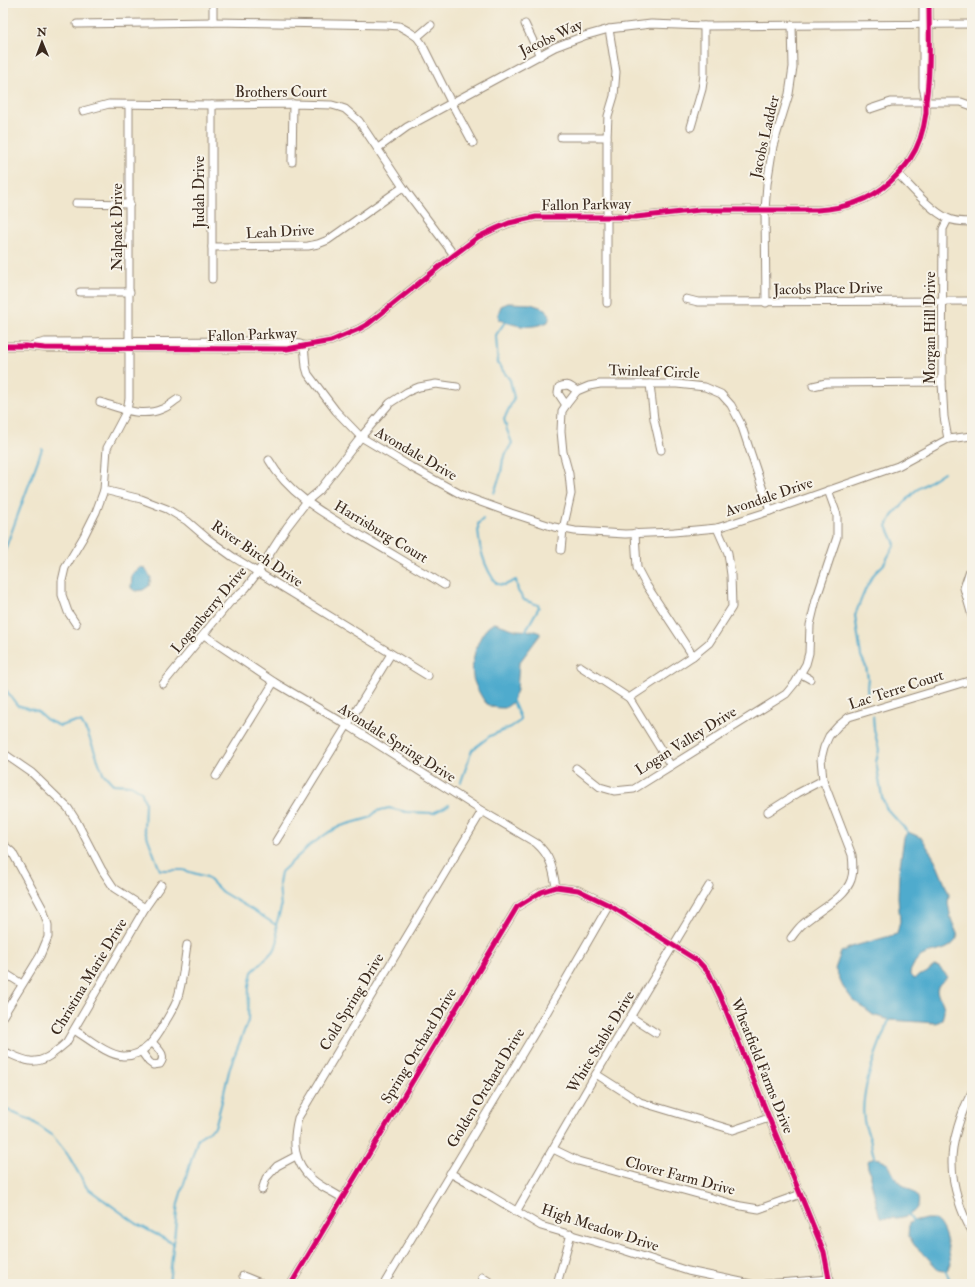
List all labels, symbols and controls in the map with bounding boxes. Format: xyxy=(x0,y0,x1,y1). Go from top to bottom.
street label: Jacobs Way xyxy=(516,15,586,62)
north arrow xyxy=(22,22,62,62)
text: N xyxy=(36,26,48,39)
street label: Brothers Court xyxy=(235,83,327,102)
street label: Jacobs Ladder xyxy=(746,93,785,181)
street label: Judah Drive xyxy=(190,156,210,229)
street label: Nalpack Drive xyxy=(108,183,128,271)
street label: Fallon Parkway xyxy=(541,195,632,215)
street label: Leah Drive xyxy=(245,221,315,243)
street label: Morgan Hill Drive xyxy=(921,272,940,384)
street label: Jacobs Place Drive xyxy=(772,279,883,300)
street label: Fallon Parkway xyxy=(207,324,298,346)
street label: Twinleaf Circle xyxy=(608,361,700,383)
street label: Avondale Drive xyxy=(371,422,460,485)
street label: Avondale Drive xyxy=(722,473,815,521)
street label: Harrisburg Court xyxy=(331,496,432,568)
street label: River Birch Drive xyxy=(207,516,307,592)
street label: Loganberry Drive xyxy=(167,562,251,658)
street label: Lac Terre Court xyxy=(846,666,946,714)
street label: Avondale Spring Drive xyxy=(333,699,459,788)
street label: Logan Valley Drive xyxy=(632,702,740,780)
street label: Christina Marie Drive xyxy=(47,915,131,1039)
street label: Cold Spring Drive xyxy=(315,950,389,1055)
street label: Spring Orchard Drive xyxy=(377,985,462,1108)
street label: White Stable Drive xyxy=(563,988,639,1097)
street label: Wheatfield Farms Drive xyxy=(726,995,798,1137)
street label: Golden Orchard Drive xyxy=(443,1025,529,1151)
street label: Clover Farm Drive xyxy=(623,1152,737,1200)
street label: High Meadow Drive xyxy=(539,1200,661,1256)

